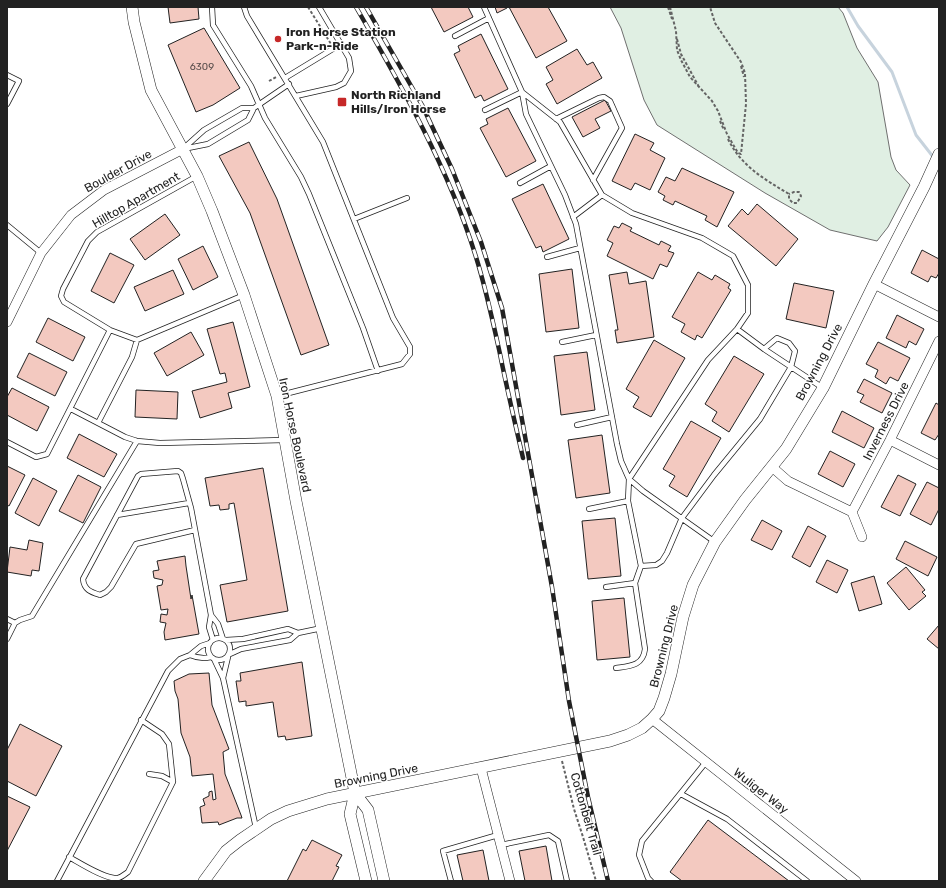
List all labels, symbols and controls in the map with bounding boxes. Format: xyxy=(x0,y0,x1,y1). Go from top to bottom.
place label: Iron Horse Station Park-n-Ride xyxy=(286,25,396,53)
marker: Iron Horse Station Park-n-Ride xyxy=(273,34,283,44)
house number: 6309 xyxy=(190,61,214,73)
place label: North Richland Hills/Iron Horse xyxy=(351,88,446,116)
marker: North Richland Hills/Iron Horse xyxy=(336,96,348,108)
street label: Boulder Drive xyxy=(82,147,154,195)
street label: Hilltop Apartment xyxy=(90,169,183,231)
street label: Browning Drive xyxy=(793,321,845,403)
street label: Iron Horse Boulevard xyxy=(276,376,314,494)
street label: Inverness Drive xyxy=(860,379,912,463)
street label: Browning Drive xyxy=(647,603,681,689)
street label: Browning Drive xyxy=(333,761,419,791)
street label: Wuliger Way xyxy=(731,765,792,817)
street label: Cottonbelt Trail xyxy=(568,771,605,857)

